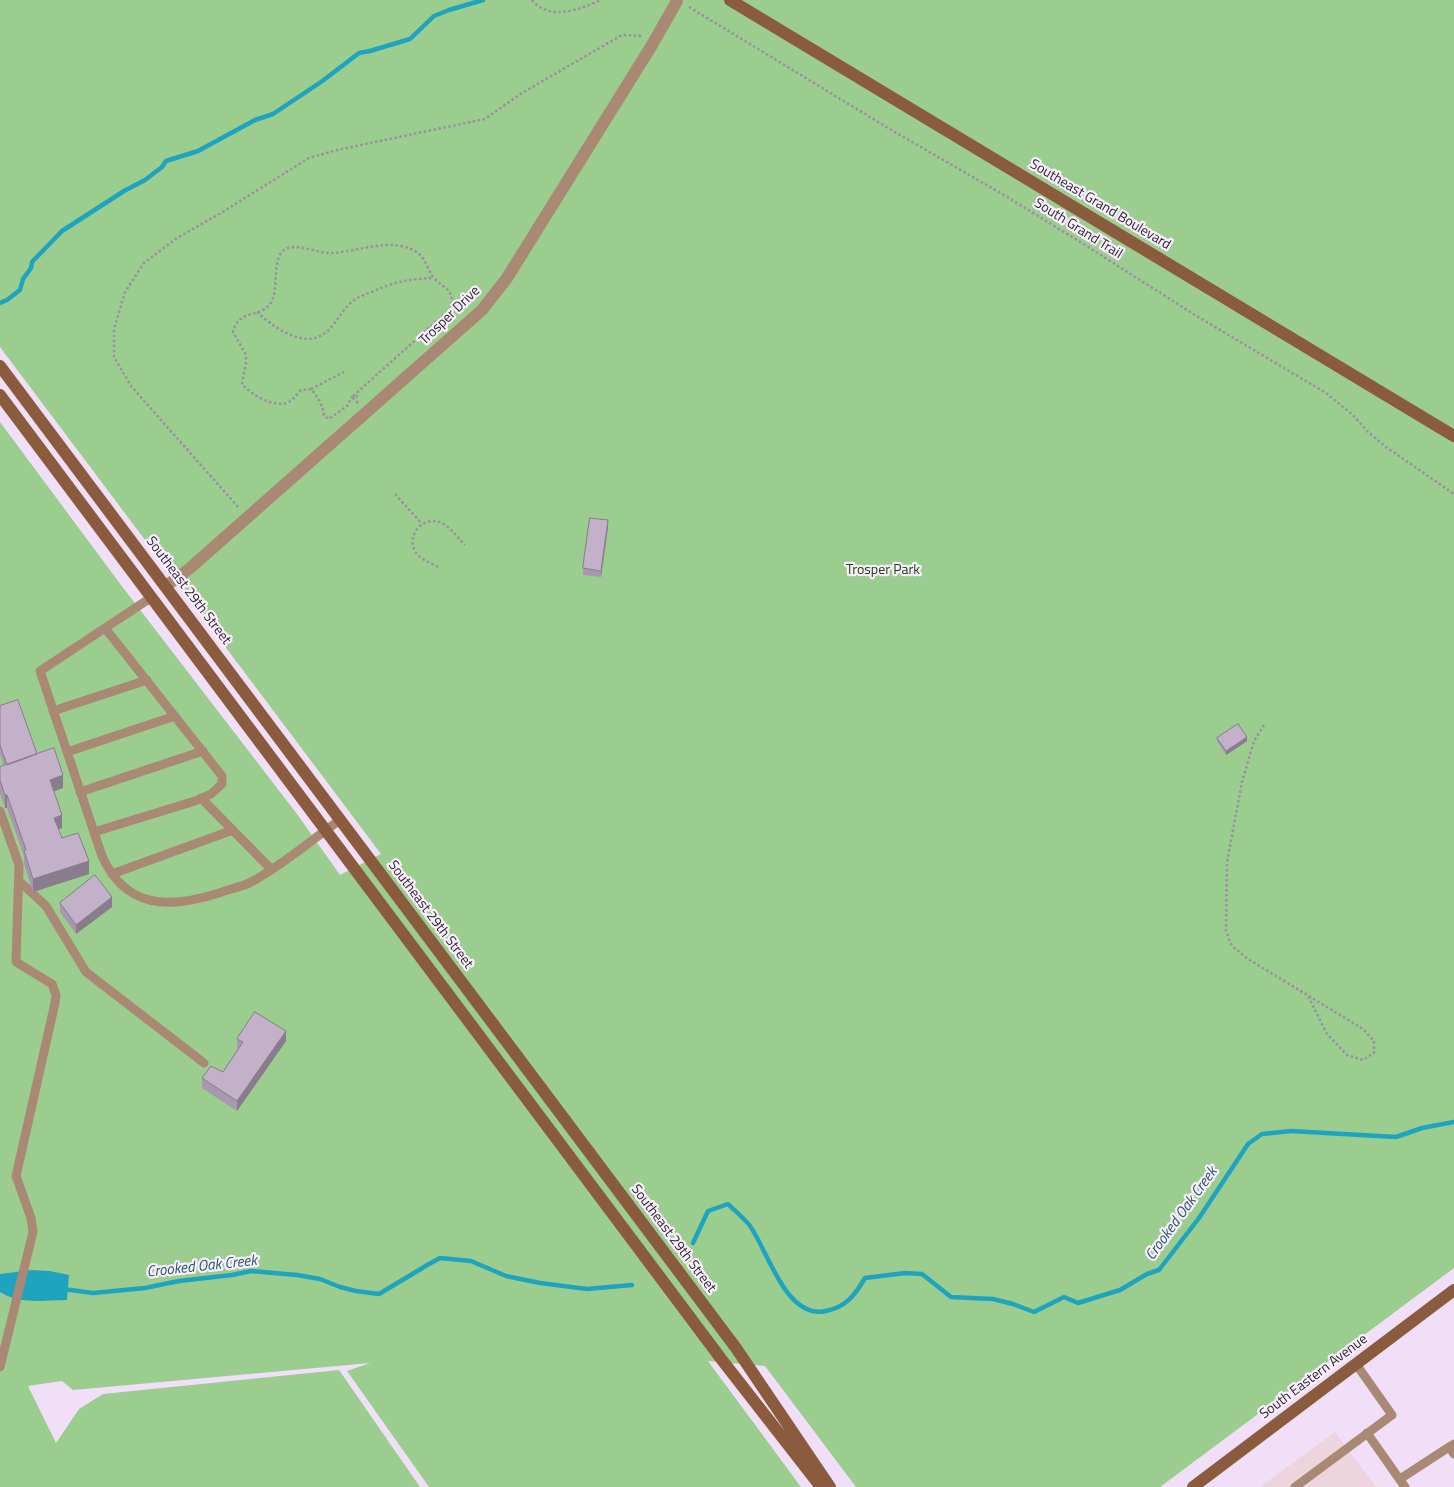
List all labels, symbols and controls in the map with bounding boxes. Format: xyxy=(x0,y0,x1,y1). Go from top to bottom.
street label: Southeast Grand Boulevard xyxy=(1027,156,1173,254)
street label: South Grand Trail xyxy=(1031,195,1125,263)
street label: Trosper Drive xyxy=(416,283,484,349)
street label: Southeast 29th Street xyxy=(142,534,234,648)
park label: Trosper Park xyxy=(846,563,920,579)
street label: Southeast 29th Street xyxy=(384,858,476,972)
water label: Crooked Oak Creek xyxy=(1142,1164,1222,1264)
street label: Southeast 29th Street xyxy=(627,1182,719,1296)
water label: Crooked Oak Creek xyxy=(146,1252,258,1282)
street label: South Eastern Avenue xyxy=(1257,1331,1371,1423)

